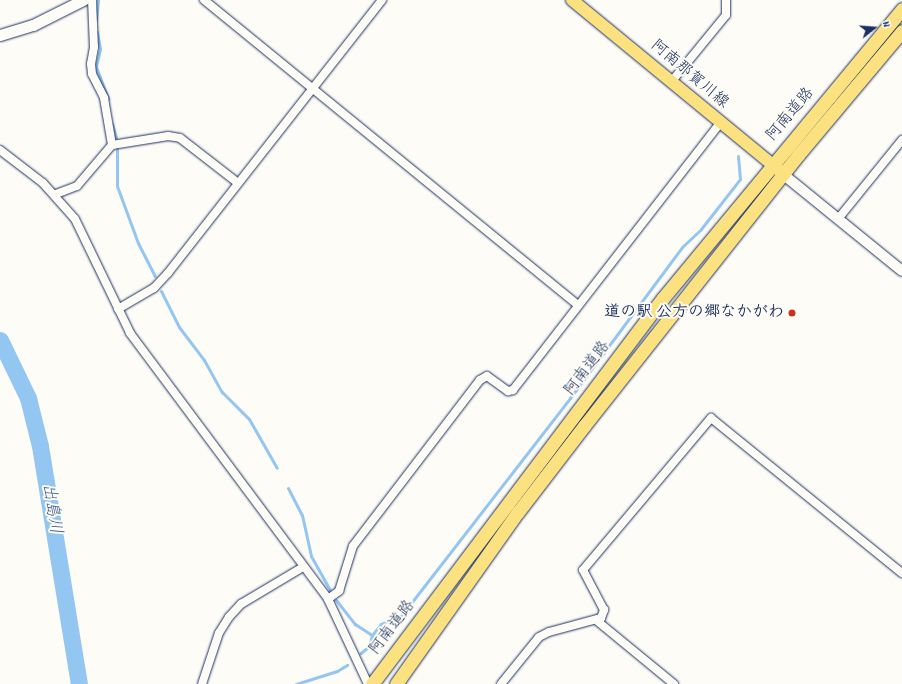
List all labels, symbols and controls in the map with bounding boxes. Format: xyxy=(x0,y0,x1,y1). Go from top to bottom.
north arrow xyxy=(854,8,894,48)
text: N xyxy=(877,20,894,29)
street label: 阿南那賀川線 xyxy=(646,37,732,113)
street label: 阿南道路 xyxy=(763,84,819,146)
place label: 道の駅 公方の郷なかがわ xyxy=(604,303,784,323)
marker: 道の駅 公方の郷なかがわ xyxy=(787,308,797,318)
street label: 阿南道路 xyxy=(561,338,615,400)
water label: 出島川 xyxy=(36,482,64,536)
street label: 阿南道路 xyxy=(366,597,420,659)

